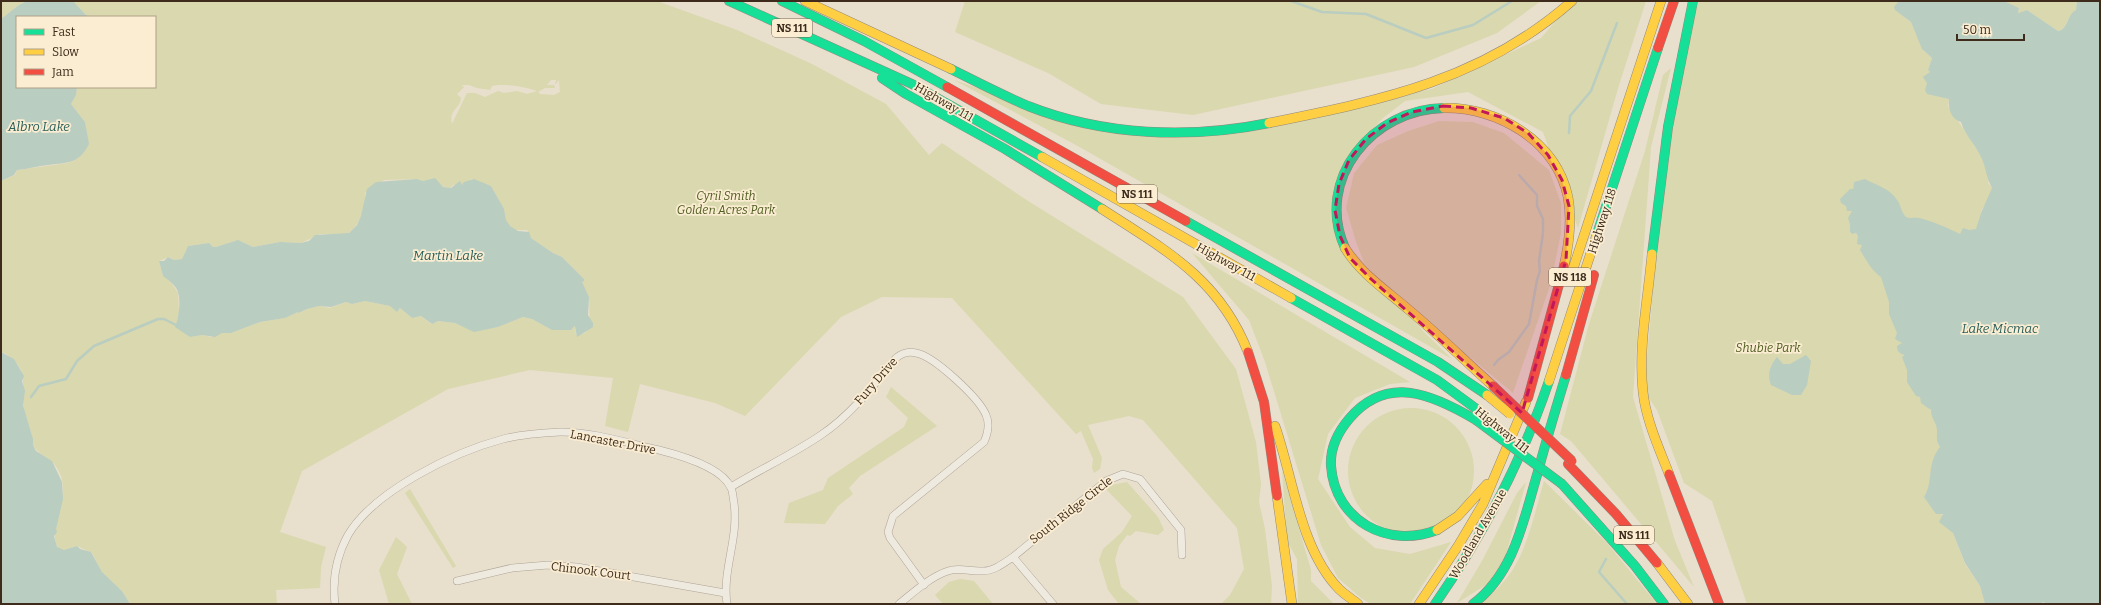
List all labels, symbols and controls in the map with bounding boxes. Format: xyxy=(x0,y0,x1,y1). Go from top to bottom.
legend xyxy=(16,16,156,88)
scale bar xyxy=(1957,16,2024,42)
road number: NS 111 xyxy=(772,19,812,37)
text: 50 m xyxy=(1963,23,1992,37)
text: Fast xyxy=(52,25,76,39)
text: Slow xyxy=(52,45,79,59)
text: Jam xyxy=(51,65,74,79)
street label: Highway 111 xyxy=(912,79,976,125)
water label: Albro Lake xyxy=(7,119,70,134)
road number: NS 111 xyxy=(1117,185,1157,203)
street label: Highway 118 xyxy=(1585,186,1619,256)
park label: Cyril Smith Golden Acres Park xyxy=(677,189,776,217)
street label: Highway 111 xyxy=(1194,240,1258,284)
water label: Martin Lake xyxy=(413,248,484,263)
road number: NS 118 xyxy=(1549,268,1591,286)
water label: Lake Micmac xyxy=(1962,321,2039,336)
park label: Shubie Park xyxy=(1735,341,1801,355)
street label: Fury Drive xyxy=(852,355,900,407)
street label: Highway 111 xyxy=(1472,404,1532,456)
street label: Lancaster Drive xyxy=(569,427,657,457)
street label: South Ridge Circle xyxy=(1027,473,1115,547)
street label: Woodland Avenue xyxy=(1447,487,1509,581)
road number: NS 111 xyxy=(1614,526,1654,544)
street label: Chinook Court xyxy=(550,559,632,583)

